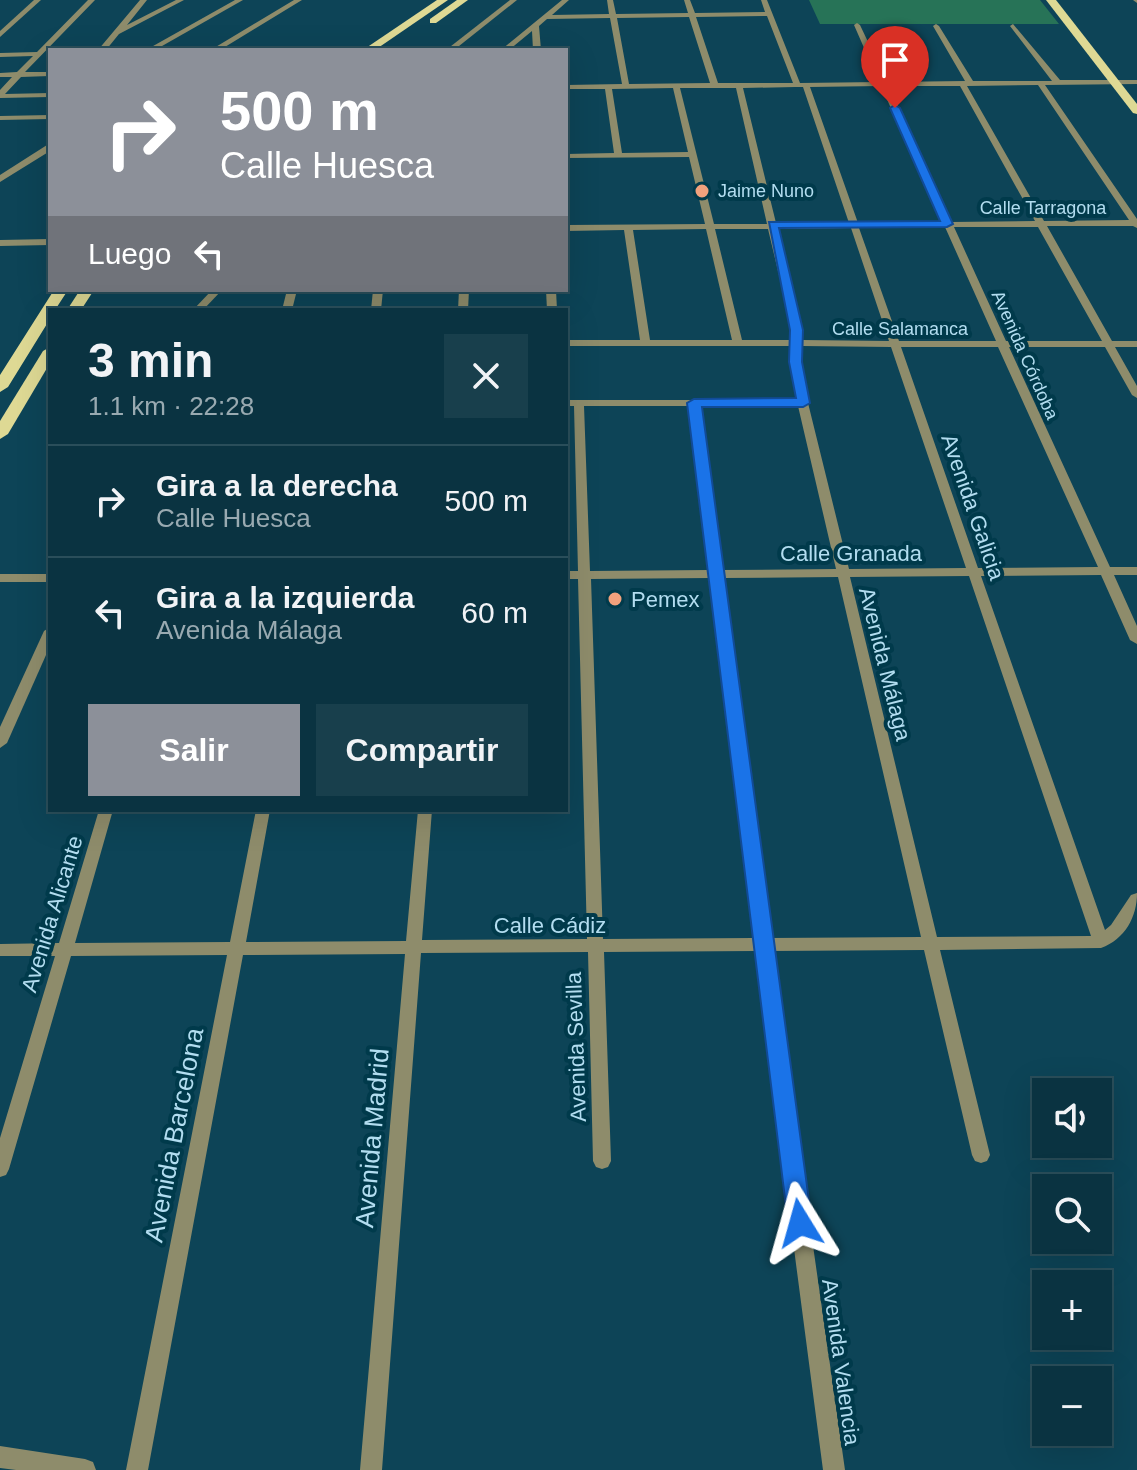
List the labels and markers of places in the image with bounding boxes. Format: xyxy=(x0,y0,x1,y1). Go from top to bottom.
pin xyxy=(861,26,929,108)
place label: Jaime Nuno xyxy=(718,181,814,201)
marker: Jaime Nuno xyxy=(693,182,711,200)
place label: Pemex xyxy=(631,587,699,612)
marker: Pemex xyxy=(606,590,624,608)

